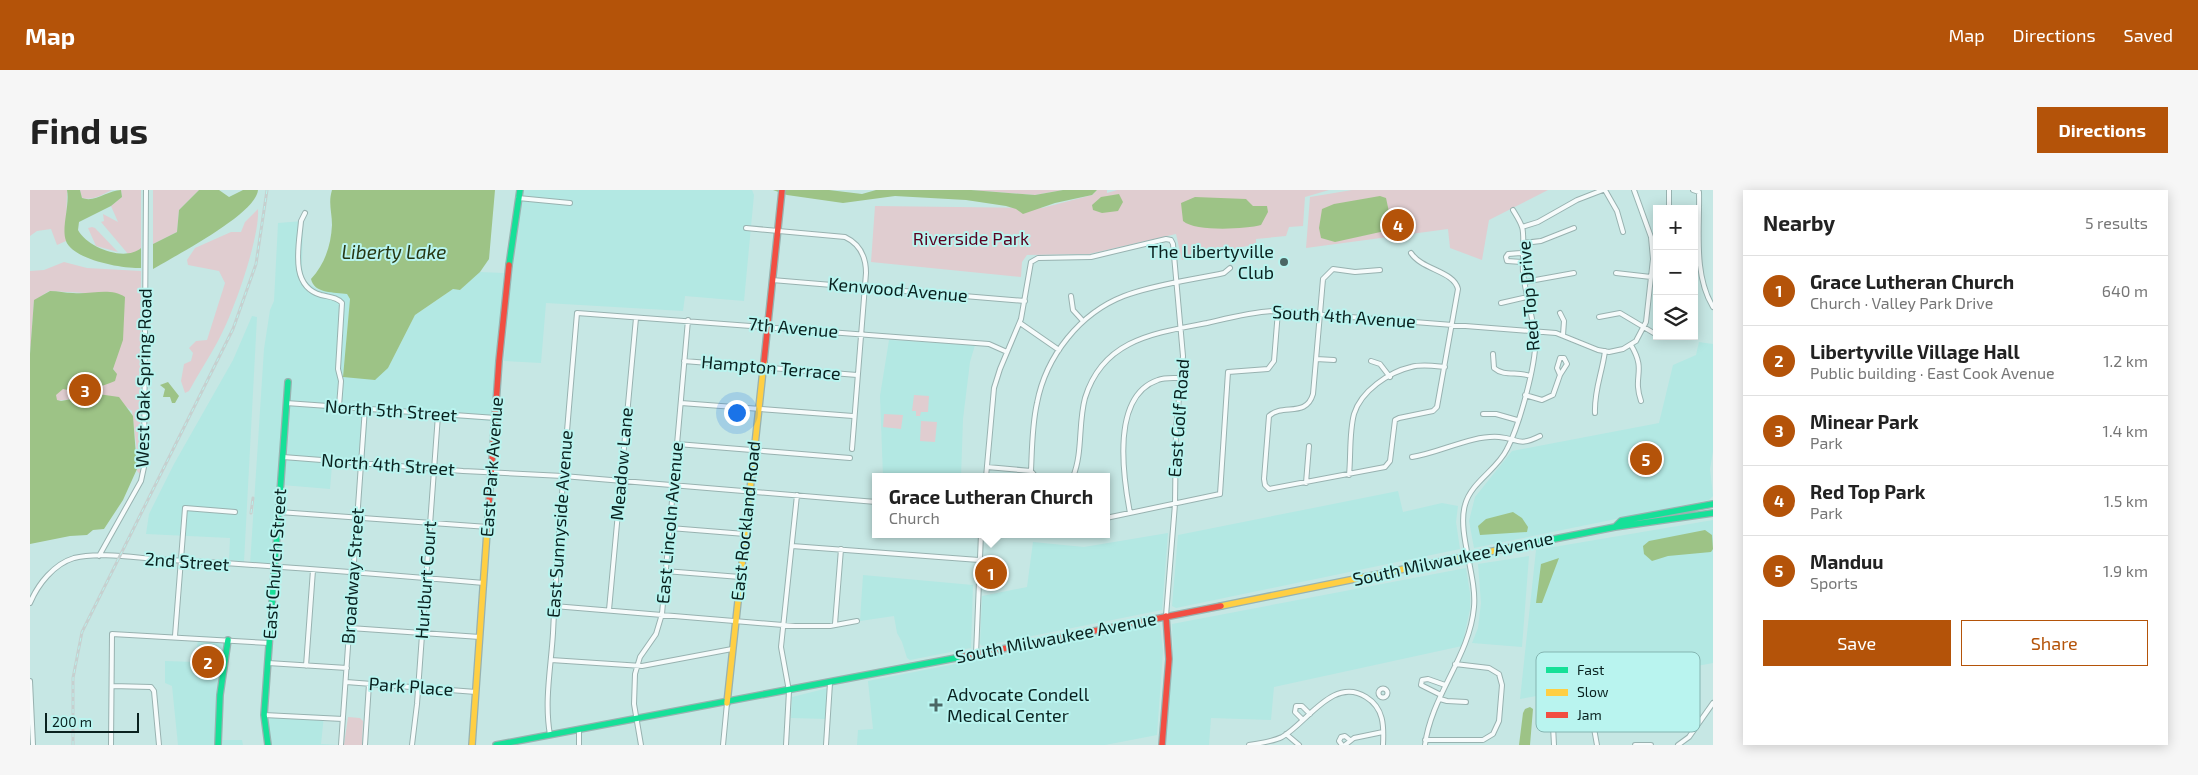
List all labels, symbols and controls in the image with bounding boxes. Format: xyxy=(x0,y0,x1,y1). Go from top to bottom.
text: Map xyxy=(25,21,75,50)
text: Map xyxy=(1948,24,1985,46)
text: Directions xyxy=(2013,24,2096,46)
text: Saved xyxy=(2124,24,2173,46)
button: Directions xyxy=(2037,107,2168,153)
text: Find us xyxy=(30,109,148,151)
map controls xyxy=(1653,205,1698,340)
button: + xyxy=(1653,205,1698,250)
pin: 4 xyxy=(1382,206,1414,244)
text: Nearby xyxy=(1763,210,1835,235)
text: 5 results xyxy=(2085,213,2148,232)
park label: Riverside Park xyxy=(913,227,1029,249)
water label: Liberty Lake xyxy=(341,240,447,264)
place label: The Libertyville Club xyxy=(1148,240,1274,283)
street label: Red Top Drive xyxy=(1512,240,1544,352)
button: − xyxy=(1653,250,1698,295)
marker: The Libertyville Club xyxy=(1278,256,1290,268)
text: Grace Lutheran Church xyxy=(1810,270,2014,293)
street label: Kenwood Avenue xyxy=(827,272,969,306)
text: 1 xyxy=(1776,281,1782,300)
text: 640 m xyxy=(2102,281,2148,300)
street label: West Oak Spring Road xyxy=(130,288,156,468)
text: Church · Valley Park Drive xyxy=(1810,293,1993,312)
button: layers xyxy=(1653,295,1698,340)
street label: South 4th Avenue xyxy=(1271,300,1417,332)
street label: 7th Avenue xyxy=(747,312,839,342)
text: Libertyville Village Hall xyxy=(1810,340,2020,363)
street label: Hampton Terrace xyxy=(700,350,842,384)
text: 2 xyxy=(1774,351,1784,370)
text: 1.2 km xyxy=(2103,351,2148,370)
street label: East Golf Road xyxy=(1163,358,1193,478)
text: Public building · East Cook Avenue xyxy=(1810,363,2055,382)
pin: 3 xyxy=(69,371,101,409)
street label: North 5th Street xyxy=(324,394,458,426)
street label: East Park Avenue xyxy=(475,396,507,538)
your location xyxy=(724,400,750,426)
street label: Meadow Lane xyxy=(605,406,637,521)
text: Minear Park xyxy=(1810,410,1919,433)
text: 3 xyxy=(1774,421,1784,440)
text: 1.4 km xyxy=(2103,421,2148,440)
street label: East Sunnyside Avenue xyxy=(541,429,577,619)
text: Park xyxy=(1810,433,1843,452)
street label: East Rockland Road xyxy=(726,440,764,602)
pin: 5 xyxy=(1630,440,1662,478)
street label: East Lincoln Avenue xyxy=(651,441,687,605)
street label: North 4th Street xyxy=(321,448,456,480)
popup xyxy=(872,473,1110,538)
text: Red Top Park xyxy=(1810,480,1925,503)
text: Grace Lutheran Church xyxy=(889,485,1093,508)
street label: East Church Street xyxy=(258,488,290,640)
text: 4 xyxy=(1774,491,1784,510)
text: 1.5 km xyxy=(2104,491,2148,510)
text: Park xyxy=(1810,503,1843,522)
street label: Broadway Street xyxy=(336,507,368,645)
text: Church xyxy=(889,508,940,527)
street label: Hurlburt Court xyxy=(410,520,440,640)
street label: South Milwaukee Avenue xyxy=(1351,526,1555,590)
street label: 2nd Street xyxy=(144,547,230,575)
text: Manduu xyxy=(1810,550,1884,573)
pin: 1 xyxy=(975,554,1007,592)
text: 5 xyxy=(1775,561,1783,580)
text: 1.9 km xyxy=(2103,561,2148,580)
text: Sports xyxy=(1810,573,1858,592)
street label: South Milwaukee Avenue xyxy=(953,607,1158,667)
button: Save xyxy=(1763,620,1951,666)
button: Share xyxy=(1961,620,2148,666)
pin: 2 xyxy=(192,643,224,681)
legend xyxy=(1536,652,1700,732)
text: Fast xyxy=(1577,661,1604,678)
street label: Park Place xyxy=(368,672,454,700)
place label: Advocate Condell Medical Center xyxy=(947,683,1090,726)
text: Slow xyxy=(1577,683,1609,700)
marker: Advocate Condell Medical Center xyxy=(929,698,943,712)
text: Jam xyxy=(1577,706,1602,723)
scale bar xyxy=(45,710,139,733)
text: 200 m xyxy=(52,713,92,730)

